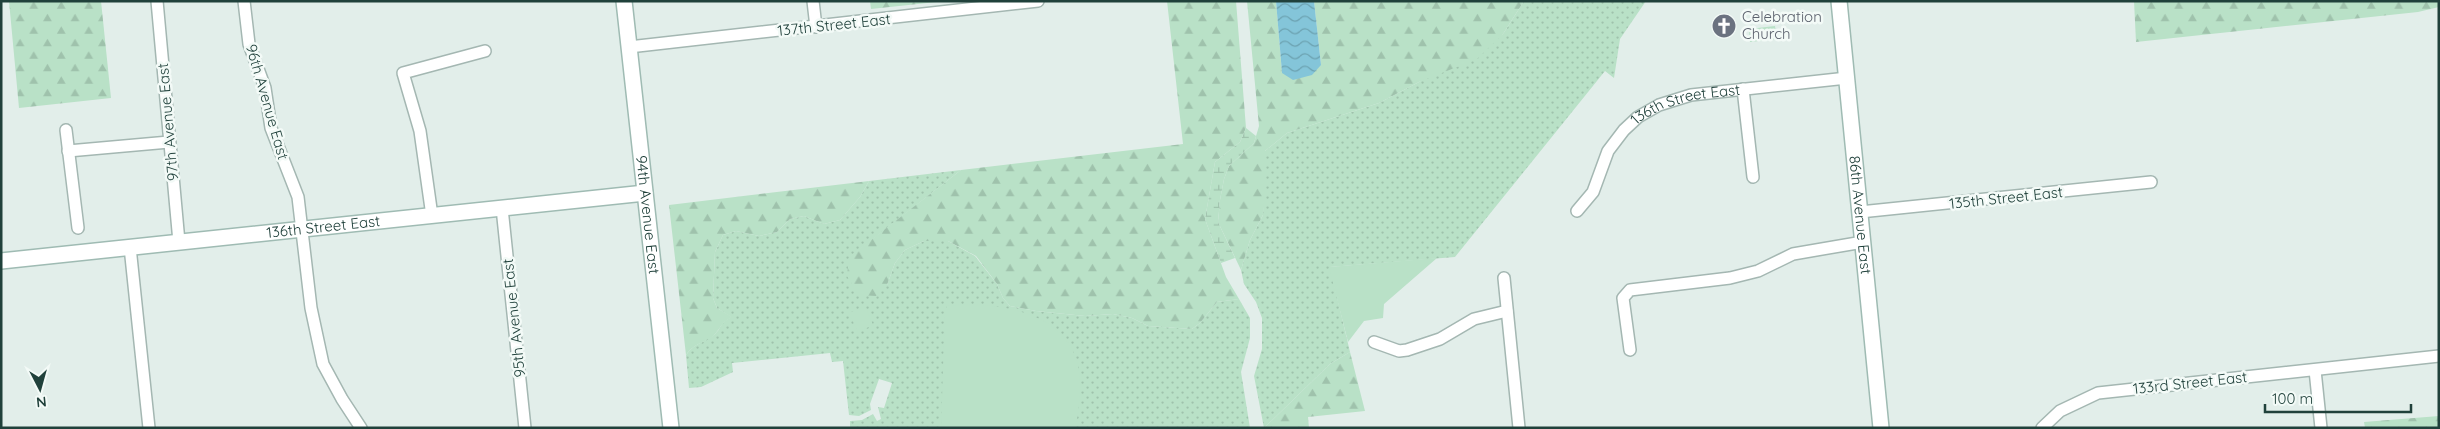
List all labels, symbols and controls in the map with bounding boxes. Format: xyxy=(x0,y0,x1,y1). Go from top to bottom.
place label: Celebration Church xyxy=(1742,7,1822,43)
street label: 137th Street East xyxy=(776,9,891,40)
church icon: Celebration Church xyxy=(1711,13,1737,39)
street label: 96th Avenue East xyxy=(242,42,293,162)
street label: 97th Avenue East xyxy=(153,62,182,182)
street label: 136th Street East xyxy=(1626,80,1741,128)
street label: 94th Avenue East xyxy=(632,154,664,275)
street label: 86th Avenue East xyxy=(1845,155,1876,275)
street label: 135th Street East xyxy=(1948,182,2064,213)
street label: 136th Street East xyxy=(265,211,381,242)
street label: 95th Avenue East xyxy=(498,258,529,378)
north arrow xyxy=(15,364,65,414)
street label: 133rd Street East xyxy=(2132,367,2248,398)
scale bar xyxy=(2265,382,2411,414)
text: 100 m xyxy=(2272,389,2313,408)
text: N xyxy=(35,392,47,411)

